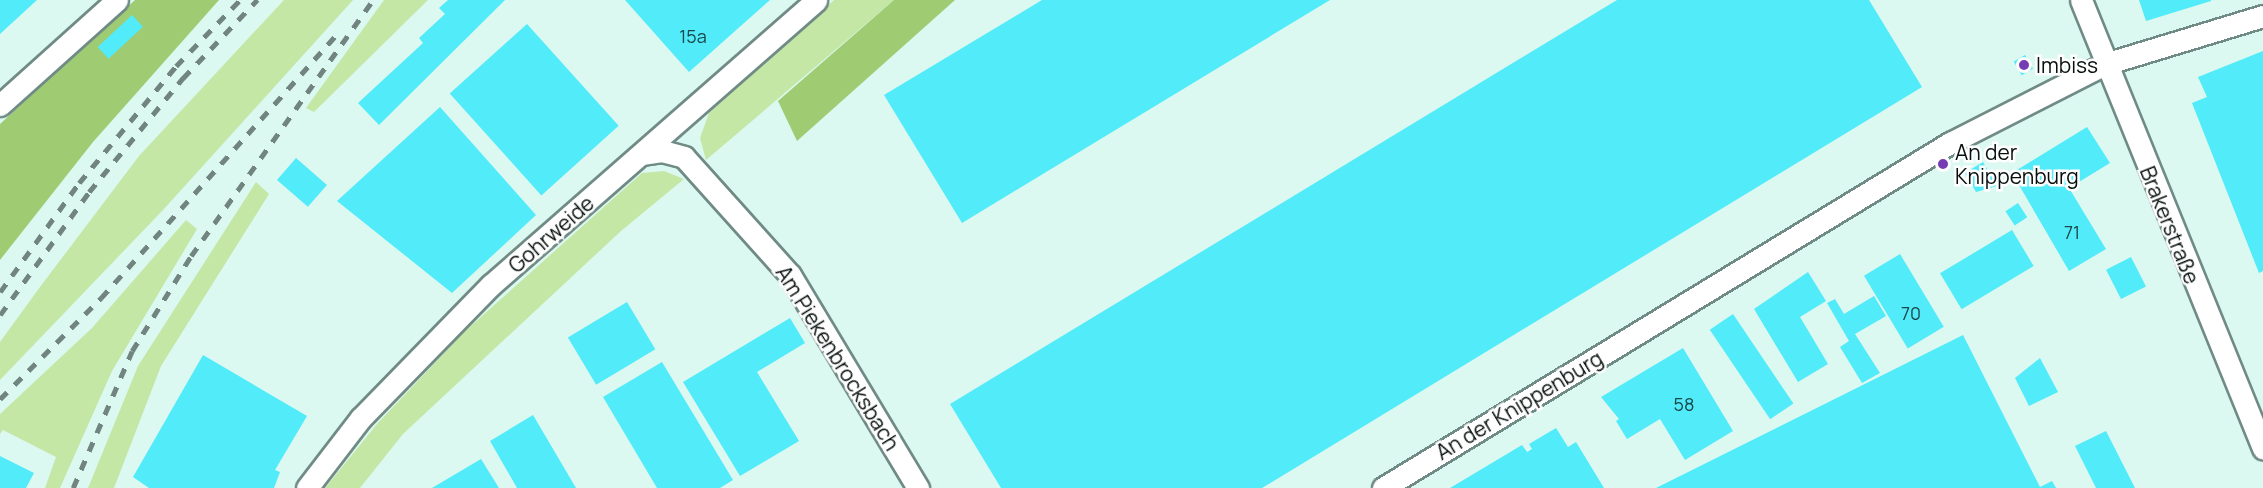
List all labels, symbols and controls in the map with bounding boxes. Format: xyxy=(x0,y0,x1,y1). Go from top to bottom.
house number: 15a xyxy=(679,25,707,47)
place label: Imbiss xyxy=(2036,52,2098,78)
marker: Imbiss xyxy=(2017,58,2031,72)
place label: An der Knippenburg xyxy=(1955,139,2079,189)
marker: An der Knippenburg xyxy=(1936,157,1950,171)
street label: Brakerstraße xyxy=(2135,163,2205,287)
street label: Gohrweide xyxy=(503,190,599,278)
house number: 71 xyxy=(2064,221,2080,243)
street label: Am Piekenbrocksbach xyxy=(771,261,905,455)
house number: 70 xyxy=(1901,302,1921,324)
street label: An der Knippenburg xyxy=(1431,345,1607,465)
house number: 58 xyxy=(1674,393,1694,415)

